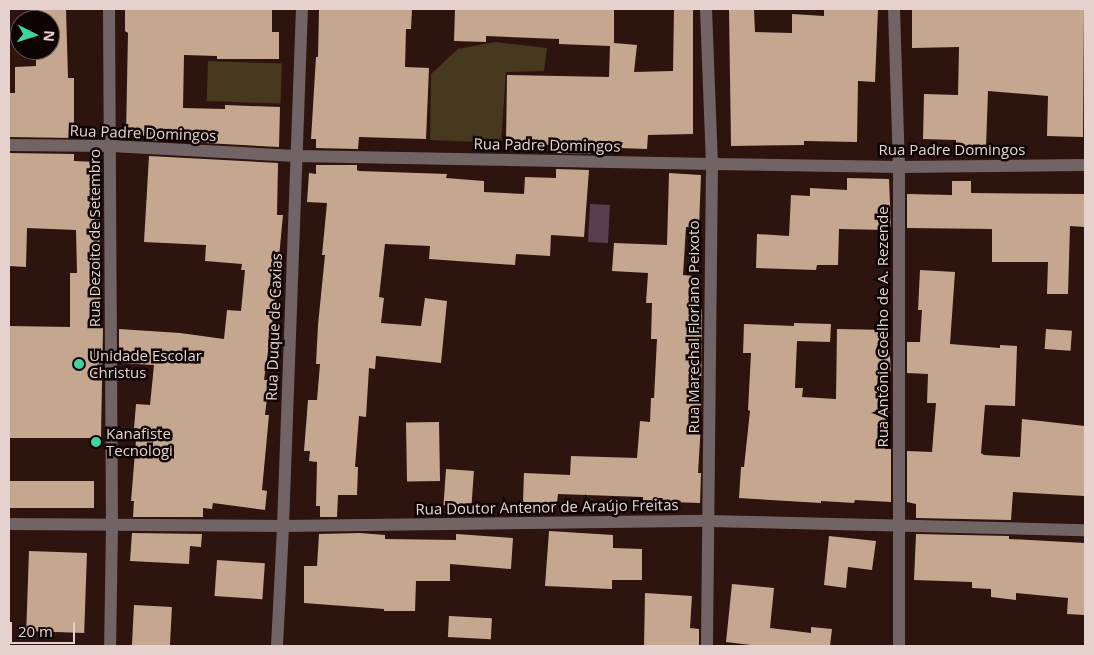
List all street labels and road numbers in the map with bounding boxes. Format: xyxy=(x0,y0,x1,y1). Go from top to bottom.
street label: Rua Padre Domingos xyxy=(69,121,217,145)
street label: Rua Padre Domingos xyxy=(473,135,621,155)
street label: Rua Padre Domingos xyxy=(879,141,1025,159)
street label: Rua Dezoito de Setembro xyxy=(86,149,104,327)
street label: Rua Antônio Coelho de A. Rezende xyxy=(874,206,892,448)
street label: Rua Marechal Floriano Peixoto xyxy=(685,221,703,433)
street label: Rua Duque de Caxias xyxy=(262,253,286,401)
street label: Rua Doutor Antenor de Araújo Freitas xyxy=(415,496,679,518)

